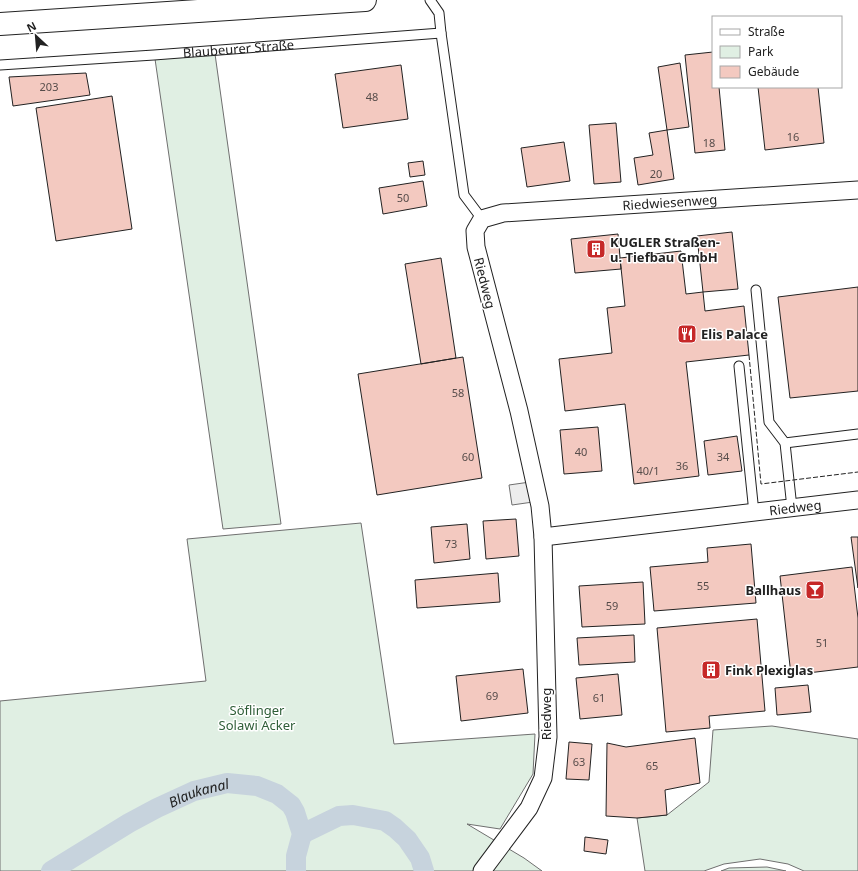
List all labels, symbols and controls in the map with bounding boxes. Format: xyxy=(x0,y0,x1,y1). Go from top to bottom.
north arrow xyxy=(16,16,56,56)
legend xyxy=(712,16,842,88)
text: N xyxy=(24,18,39,35)
text: Straße xyxy=(748,23,785,40)
street label: Blaubeurer Straße xyxy=(182,35,295,62)
text: Park xyxy=(748,43,774,60)
text: Gebäude xyxy=(748,63,799,80)
house number: 203 xyxy=(40,79,58,94)
house number: 48 xyxy=(366,89,378,104)
house number: 16 xyxy=(787,129,799,144)
house number: 18 xyxy=(703,135,715,150)
house number: 20 xyxy=(650,166,662,181)
house number: 50 xyxy=(397,190,409,205)
street label: Riedwiesenweg xyxy=(622,190,718,214)
place label: KUGLER Straßen- u. Tiefbau GmbH xyxy=(610,233,720,266)
building icon: KUGLER Straßen- u. Tiefbau GmbH xyxy=(585,238,607,260)
street label: Riedweg xyxy=(470,255,500,311)
restaurant icon: Elis Palace xyxy=(676,323,698,345)
place label: Elis Palace xyxy=(701,325,768,343)
house number: 58 xyxy=(452,385,464,400)
house number: 40 xyxy=(575,444,587,459)
house number: 60 xyxy=(462,449,474,464)
house number: 34 xyxy=(717,449,730,464)
house number: 36 xyxy=(676,458,688,473)
house number: 40/1 xyxy=(637,463,659,478)
street label: Riedweg xyxy=(768,495,822,519)
house number: 73 xyxy=(445,536,457,551)
house number: 55 xyxy=(697,578,709,593)
bar icon: Ballhaus xyxy=(804,579,826,601)
place label: Ballhaus xyxy=(746,581,801,599)
house number: 59 xyxy=(606,598,618,613)
house number: 51 xyxy=(816,635,828,650)
building icon: Fink Plexiglas xyxy=(700,659,722,681)
place label: Fink Plexiglas xyxy=(725,661,813,679)
house number: 69 xyxy=(486,688,498,703)
street label: Riedweg xyxy=(537,688,555,740)
house number: 61 xyxy=(593,690,605,705)
park label: Söflinger Solawi Acker xyxy=(219,701,296,734)
house number: 63 xyxy=(573,754,585,769)
house number: 65 xyxy=(646,758,658,773)
water label: Blaukanal xyxy=(165,773,231,811)

